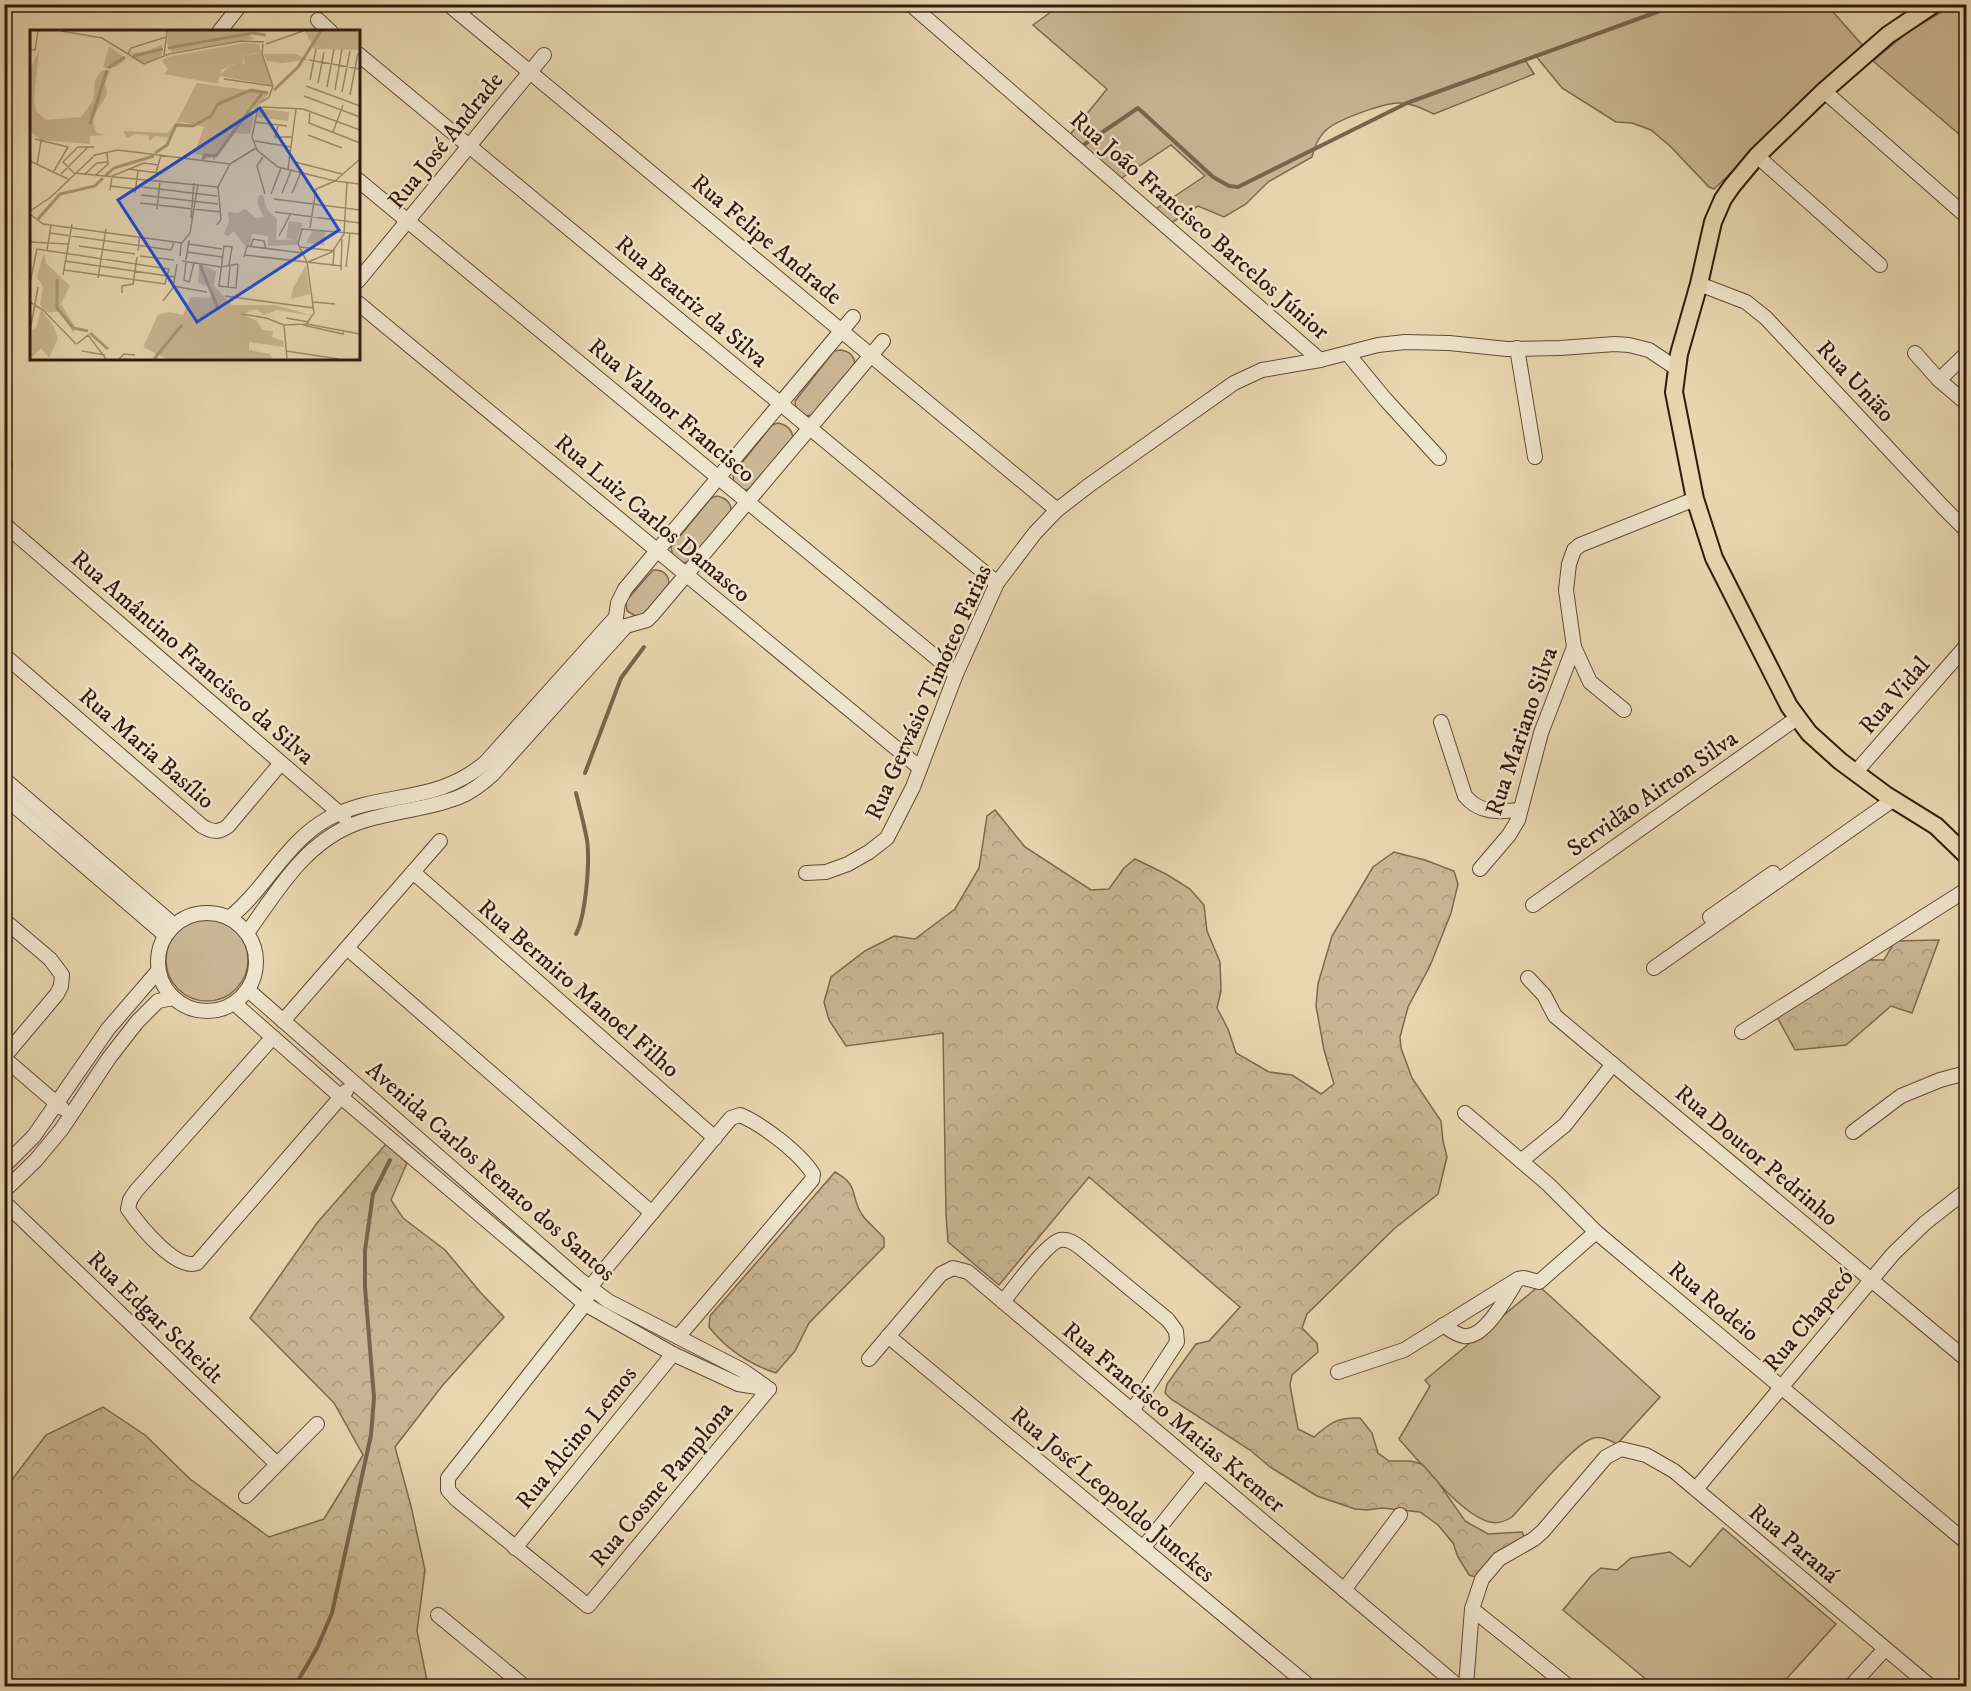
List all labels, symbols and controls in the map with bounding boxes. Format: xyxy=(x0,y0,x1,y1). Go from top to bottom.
inset map xyxy=(30,30,360,360)
street label: Rua José Andrade xyxy=(381,66,510,215)
street label: Rua João Francisco Barcelos Júnior xyxy=(1064,105,1335,347)
street label: Rua Felipe Andrade xyxy=(685,168,848,312)
street label: Rua Beatriz da Silva xyxy=(609,229,775,375)
street label: Rua Valmor Francisco xyxy=(582,332,761,490)
street label: Rua União xyxy=(1810,334,1901,429)
street label: Rua Luiz Carlos Damasco xyxy=(548,428,757,610)
street label: Rua Amântino Francisco da Silva xyxy=(65,544,321,772)
street label: Rua Gervásio Timóteo Farias xyxy=(859,560,999,825)
street label: Rua Mariano Silva xyxy=(1479,642,1565,819)
street label: Rua Vidal xyxy=(1853,650,1937,741)
street label: Rua Maria Basílio xyxy=(72,682,220,816)
street label: Servidão Airton Silva xyxy=(1561,723,1744,864)
street label: Rua Bermiro Manoel Filho xyxy=(471,893,685,1085)
street label: Avenida Carlos Renato dos Santos xyxy=(360,1055,621,1288)
street label: Rua Doutor Pedrinho xyxy=(1668,1078,1844,1233)
street label: Rua Edgar Scheidt xyxy=(80,1245,230,1391)
street label: Rua Rodeio xyxy=(1662,1255,1765,1349)
street label: Rua Chapecó xyxy=(1757,1263,1861,1378)
street label: Rua Francisco Matias Kremer xyxy=(1056,1316,1291,1520)
street label: Rua Alcino Lemos xyxy=(510,1360,644,1515)
street label: Rua Cosme Pamplona xyxy=(584,1395,740,1574)
street label: Rua José Leopoldo Junckes xyxy=(1004,1400,1221,1589)
street label: Rua Paraná xyxy=(1742,1497,1845,1591)

